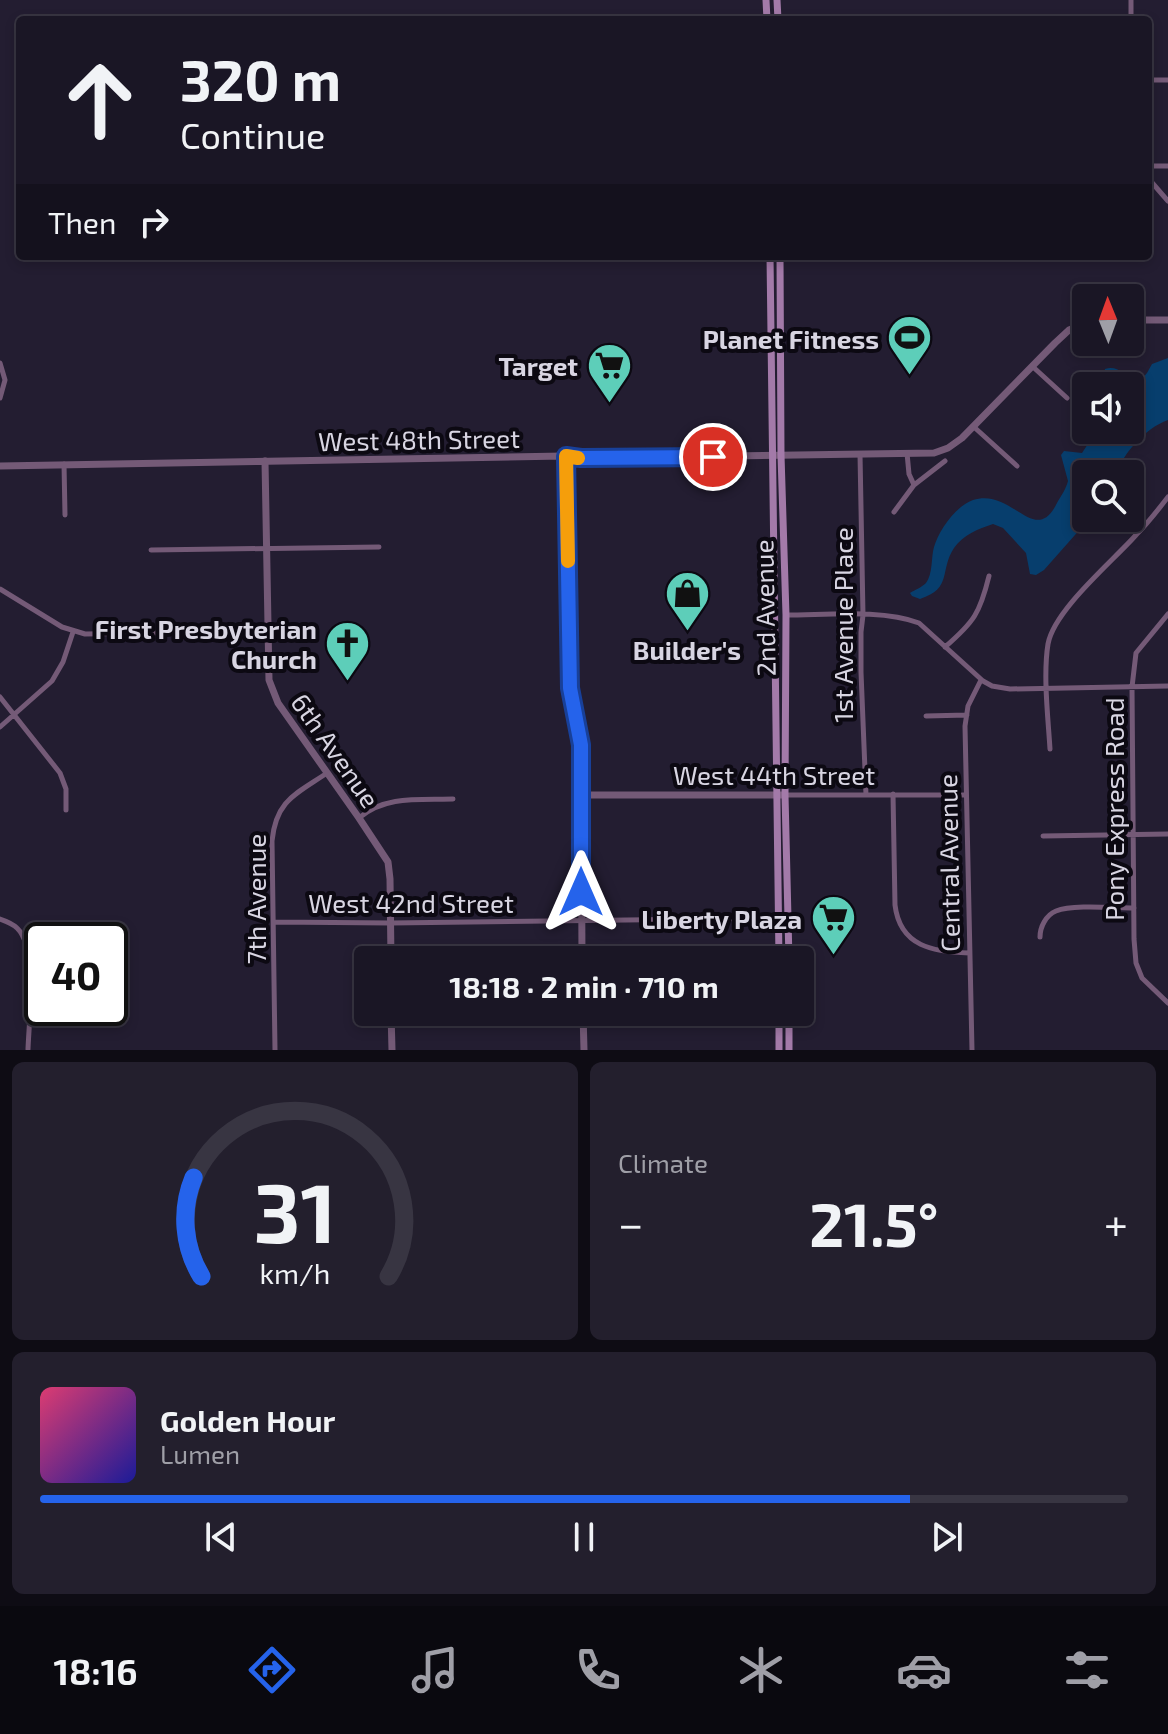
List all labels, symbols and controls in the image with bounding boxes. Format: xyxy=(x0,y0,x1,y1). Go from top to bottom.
text: 320 m xyxy=(180,45,341,112)
icon: ahead xyxy=(48,48,152,152)
text: Continue xyxy=(180,113,325,156)
icon: right xyxy=(132,200,176,244)
text: Then xyxy=(48,204,116,240)
north arrow xyxy=(1072,284,1144,356)
map controls xyxy=(1072,284,1144,532)
sports icon: Planet Fitness xyxy=(886,314,934,377)
place label: Planet Fitness xyxy=(703,323,879,354)
supermarket icon: Target xyxy=(585,341,633,404)
place label: Target xyxy=(498,350,578,381)
button: sound xyxy=(1072,372,1144,444)
street label: West 48th Street xyxy=(318,422,520,456)
pin xyxy=(679,423,747,491)
icon: arrive xyxy=(691,435,735,479)
button: search xyxy=(1072,460,1144,532)
street label: 1st Avenue Place xyxy=(827,527,858,723)
street label: 2nd Avenue xyxy=(747,539,781,677)
shop icon: Builder's xyxy=(663,570,711,633)
place label: First Presbyterian Church xyxy=(95,613,317,674)
church icon: First Presbyterian Church xyxy=(324,619,372,682)
place label: Builder's xyxy=(633,634,741,665)
street label: 6th Avenue xyxy=(285,687,387,813)
street label: Pony Express Road xyxy=(1098,697,1129,921)
street label: West 44th Street xyxy=(673,759,875,790)
street label: Central Avenue xyxy=(931,774,965,952)
street label: 7th Avenue xyxy=(240,834,271,964)
position arrow xyxy=(539,850,623,934)
street label: West 42nd Street xyxy=(308,887,514,918)
supermarket icon: Liberty Plaza xyxy=(809,894,857,957)
place label: Liberty Plaza xyxy=(641,903,802,935)
speed limit sign: 40 xyxy=(24,922,128,1026)
text: 18:18 · 2 min · 710 m xyxy=(449,968,719,1004)
text: Climate xyxy=(618,1147,708,1178)
text: 31 xyxy=(253,1160,337,1260)
text: 21.5° xyxy=(809,1187,938,1259)
text: − xyxy=(618,1196,644,1249)
text: + xyxy=(1104,1196,1128,1249)
text: km/h xyxy=(260,1255,330,1290)
text: Golden Hour xyxy=(160,1402,335,1438)
text: Lumen xyxy=(160,1438,240,1469)
icon: previous xyxy=(199,1515,243,1559)
icon: pause xyxy=(562,1515,606,1559)
icon: next xyxy=(925,1515,969,1559)
icon: directions xyxy=(244,1642,300,1698)
icon: music xyxy=(407,1642,463,1698)
icon: phone xyxy=(570,1642,626,1698)
icon: climate xyxy=(733,1642,789,1698)
icon: car xyxy=(896,1642,952,1698)
icon: filters xyxy=(1059,1642,1115,1698)
text: 18:16 xyxy=(53,1649,137,1692)

